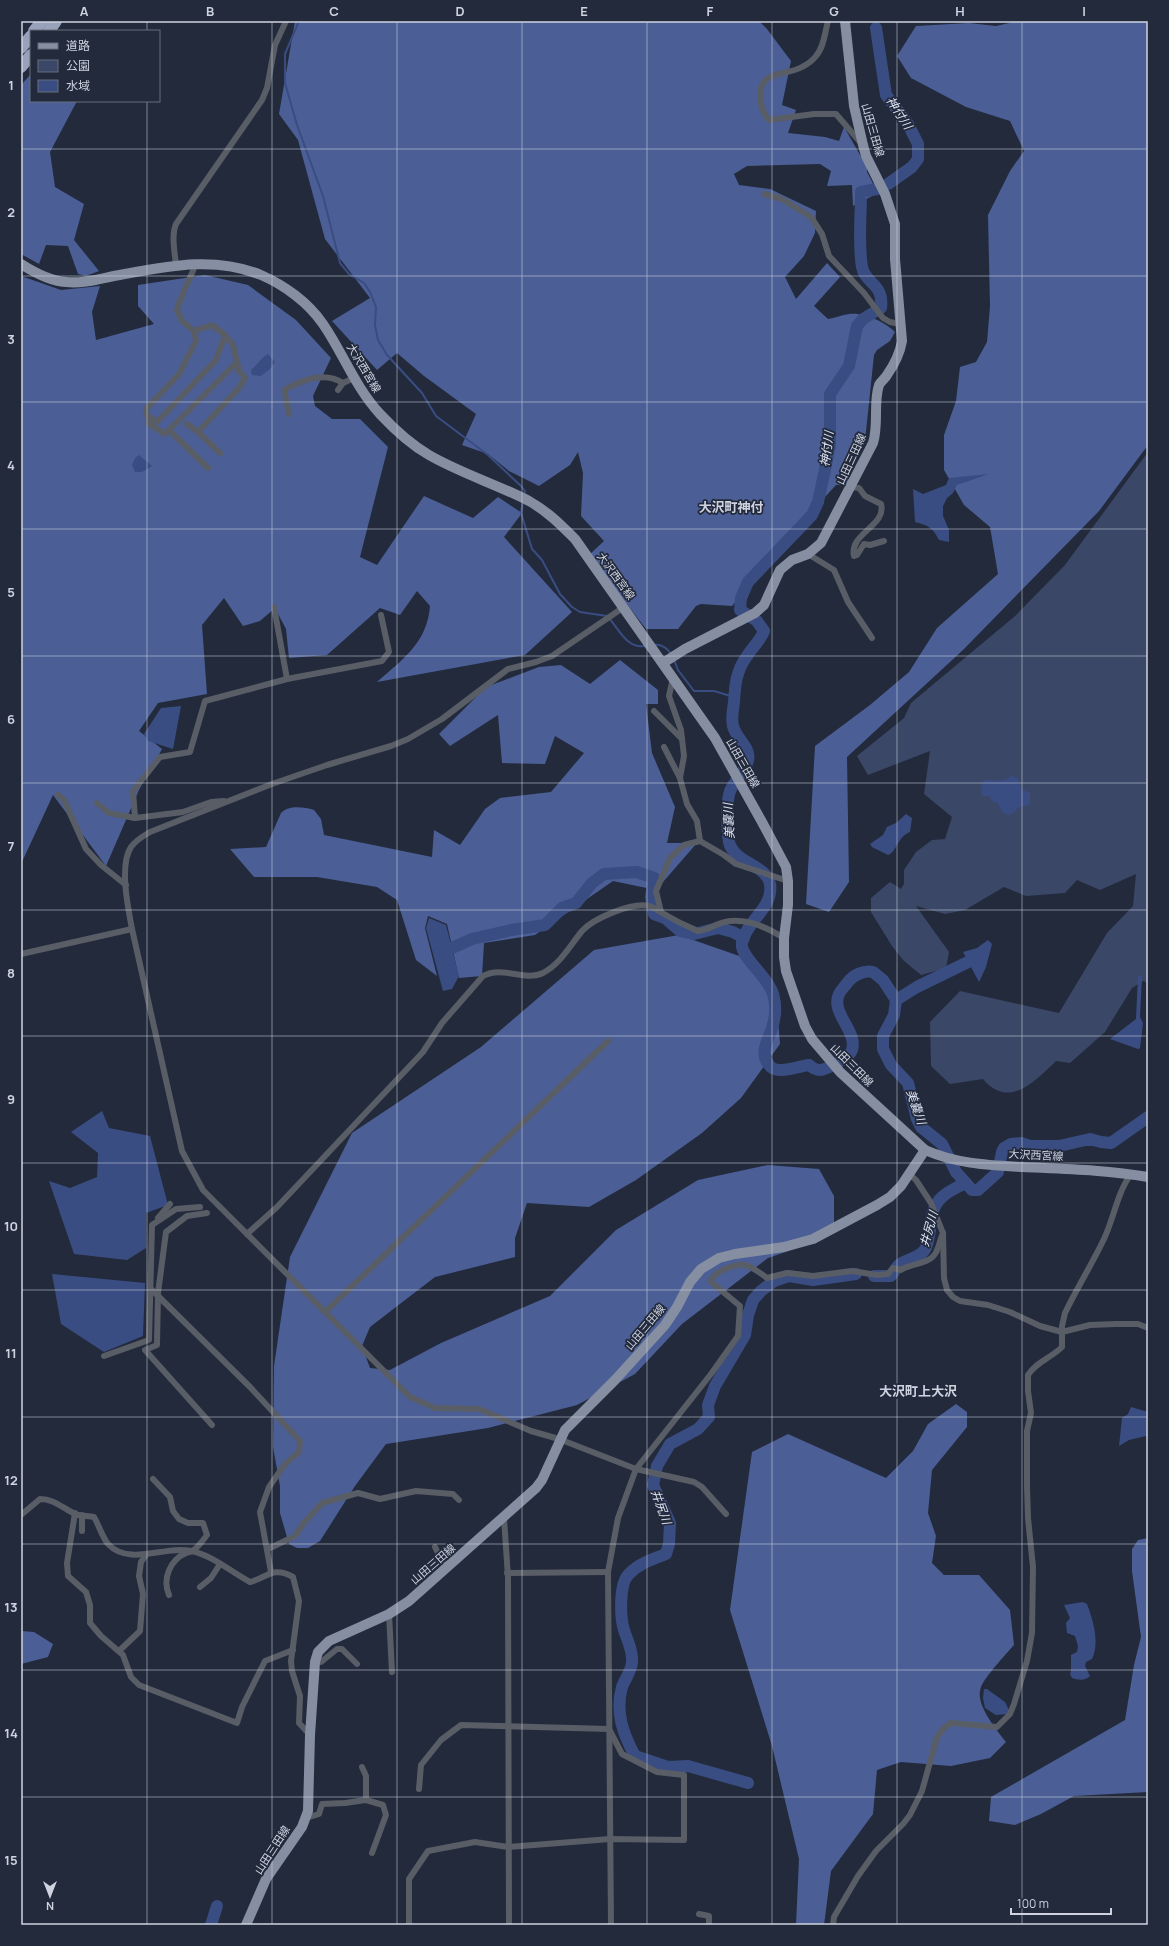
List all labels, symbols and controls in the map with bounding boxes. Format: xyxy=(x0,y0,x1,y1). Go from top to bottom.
text: A xyxy=(80,2,89,20)
text: B xyxy=(206,2,214,20)
text: C xyxy=(329,2,339,20)
text: D xyxy=(455,2,465,20)
text: E xyxy=(580,2,588,20)
text: F xyxy=(707,2,714,20)
text: G xyxy=(829,2,839,20)
text: H xyxy=(955,2,965,20)
text: I xyxy=(1082,2,1086,20)
legend xyxy=(30,30,160,102)
text: 道路 xyxy=(66,37,90,54)
text: 公園 xyxy=(66,57,90,74)
text: 1 xyxy=(8,76,14,94)
text: 水域 xyxy=(66,77,90,94)
water label: 神付川 xyxy=(882,93,917,134)
street label: 山田三田線 xyxy=(859,101,888,158)
text: 2 xyxy=(7,203,15,221)
text: 3 xyxy=(7,330,15,348)
street label: 大沢西宮線 xyxy=(344,340,385,395)
water label: 神付川 xyxy=(816,428,837,468)
street label: 山田三田線 xyxy=(832,431,869,487)
text: 4 xyxy=(7,456,15,474)
district label: 大沢町神付 xyxy=(698,498,764,516)
street label: 大沢西宮線 xyxy=(594,549,639,602)
text: 5 xyxy=(7,583,15,601)
text: 6 xyxy=(7,710,15,728)
street label: 山田三田線 xyxy=(723,735,764,790)
water label: 美嚢川 xyxy=(719,801,738,839)
text: 7 xyxy=(8,837,15,855)
text: 8 xyxy=(7,964,15,982)
street label: 山田三田線 xyxy=(828,1040,877,1089)
water label: 美嚢川 xyxy=(903,1087,931,1129)
text: 9 xyxy=(7,1090,15,1108)
street label: 大沢西宮線 xyxy=(1008,1146,1064,1163)
water label: 井尻川 xyxy=(915,1207,942,1249)
text: 10 xyxy=(4,1217,18,1235)
street label: 山田三田線 xyxy=(621,1301,668,1353)
text: 11 xyxy=(5,1344,17,1362)
district label: 大沢町上大沢 xyxy=(879,1382,957,1400)
text: 12 xyxy=(4,1471,18,1489)
water label: 井尻川 xyxy=(647,1487,676,1529)
street label: 山田三田線 xyxy=(407,1540,458,1587)
text: 13 xyxy=(4,1598,18,1616)
text: 14 xyxy=(4,1724,18,1742)
street label: 山田三田線 xyxy=(250,1823,293,1877)
text: 15 xyxy=(4,1851,18,1869)
north arrow xyxy=(30,1876,70,1916)
scale bar xyxy=(1011,1890,1111,1916)
text: 100 m xyxy=(1017,1895,1049,1912)
text: N xyxy=(46,1899,54,1914)

